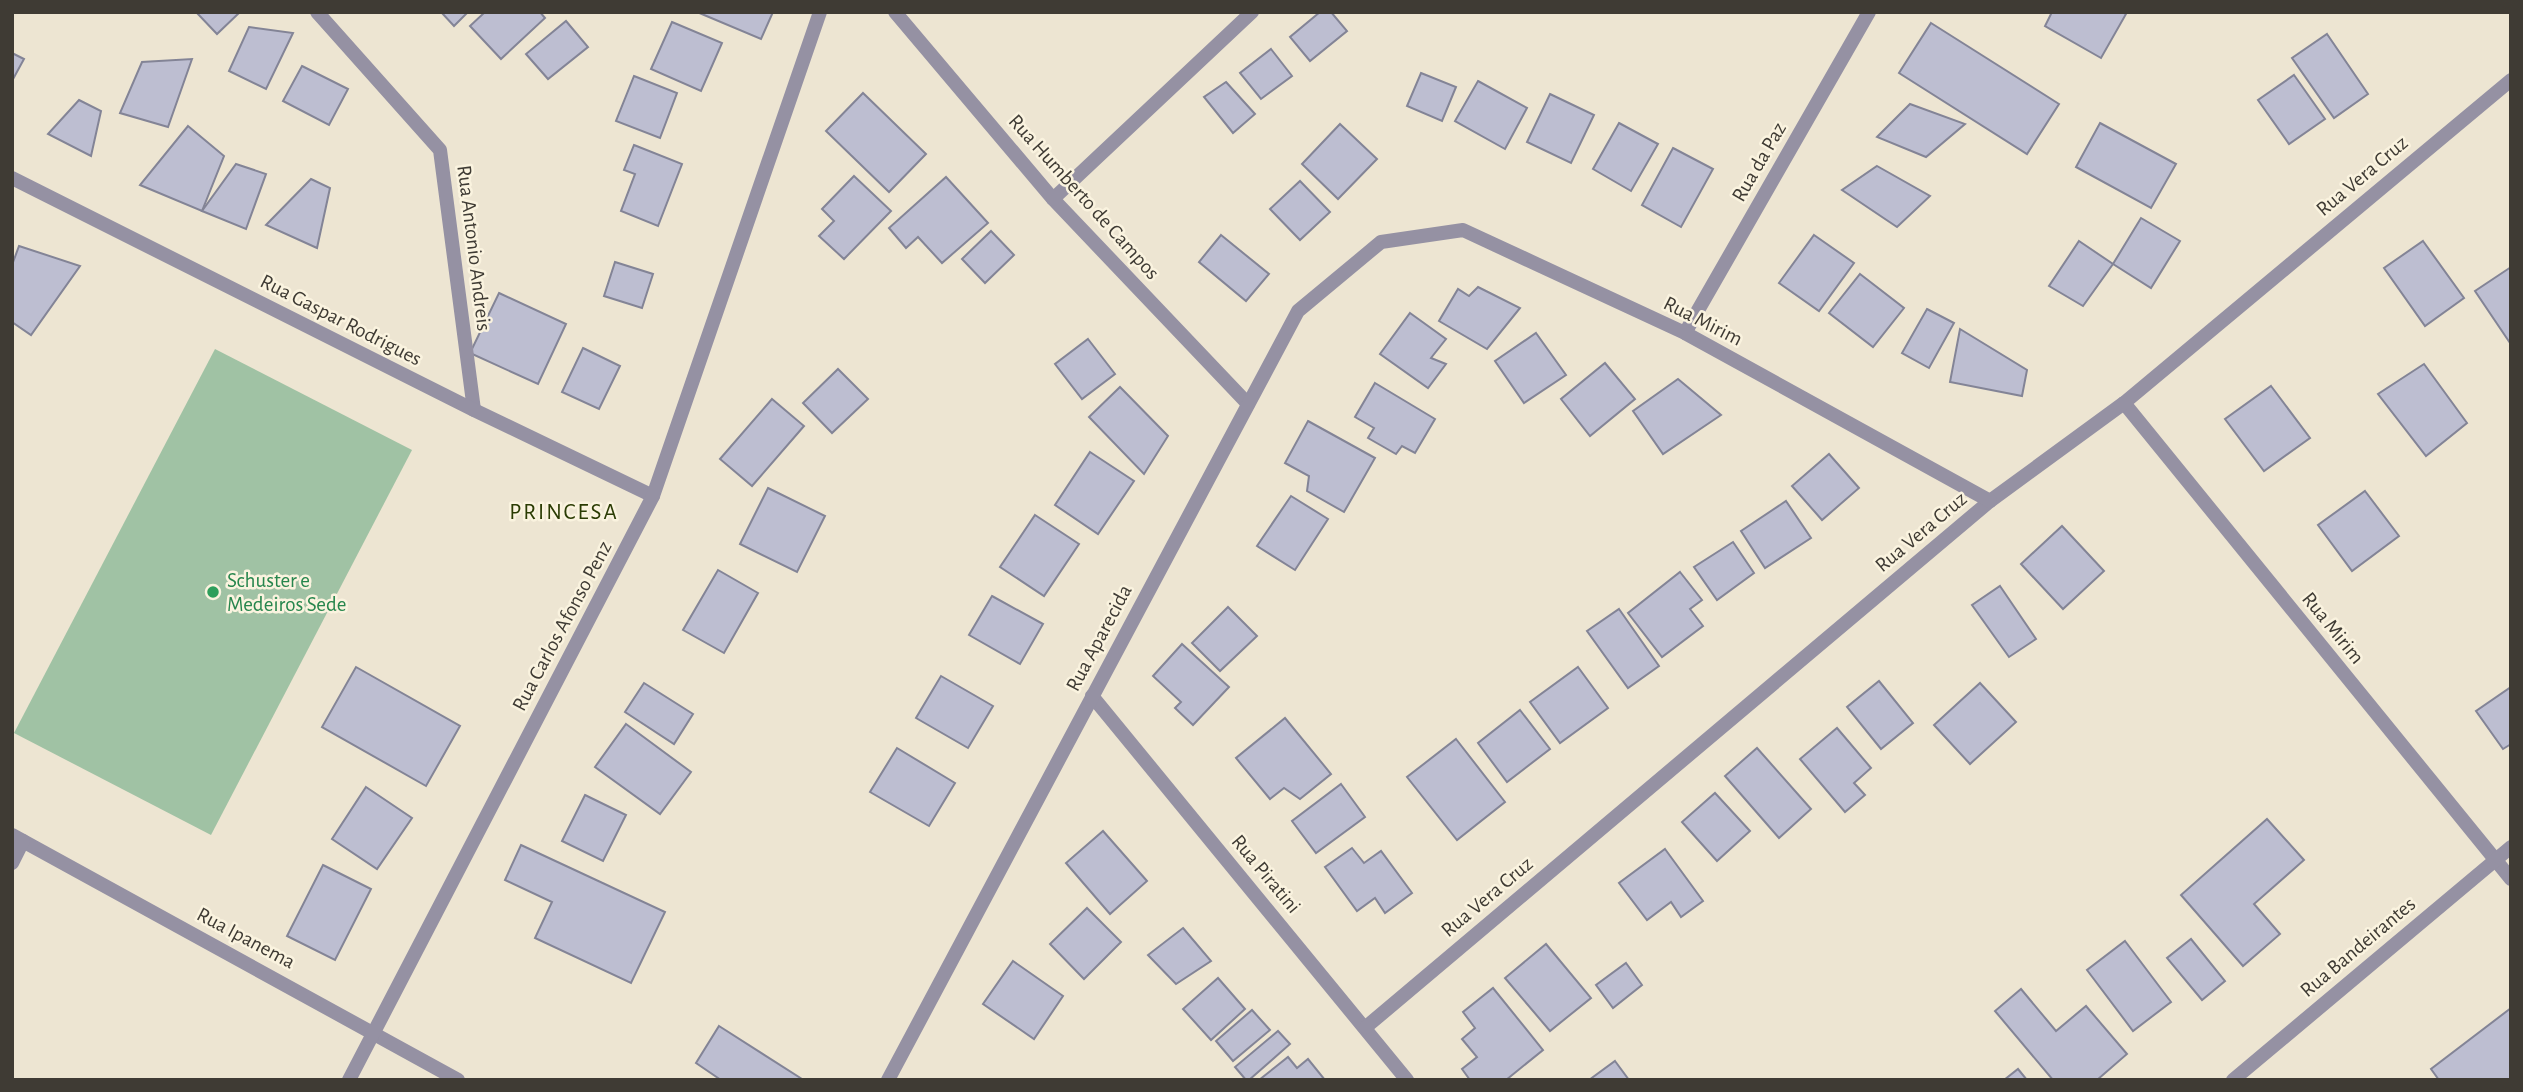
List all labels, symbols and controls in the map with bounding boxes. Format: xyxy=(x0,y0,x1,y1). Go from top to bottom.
street label: Rua Humberto de Campos xyxy=(1005,110,1163,284)
street label: Rua da Paz xyxy=(1728,119,1790,205)
street label: Rua Vera Cruz xyxy=(2312,132,2412,220)
street label: Rua Antonio Andreis xyxy=(453,164,495,332)
street label: Rua Gaspar Rodrigues xyxy=(257,270,425,370)
street label: Rua Mirim xyxy=(1660,292,1746,350)
street label: Rua Vera Cruz xyxy=(1871,488,1971,576)
district label: PRINCESA xyxy=(509,501,619,524)
street label: Rua Carlos Afonso Penz xyxy=(508,538,616,714)
place label: Schuster e Medeiros Sede xyxy=(227,570,347,615)
street label: Rua Aparecida xyxy=(1062,581,1136,695)
marker: Schuster e Medeiros Sede xyxy=(205,584,221,600)
street label: Rua Mirim xyxy=(2298,588,2368,668)
street label: Rua Piratini xyxy=(1227,831,1305,917)
street label: Rua Vera Cruz xyxy=(1437,853,1537,941)
street label: Rua Bandeirantes xyxy=(2296,893,2420,1001)
street label: Rua Ipanema xyxy=(193,903,299,973)

